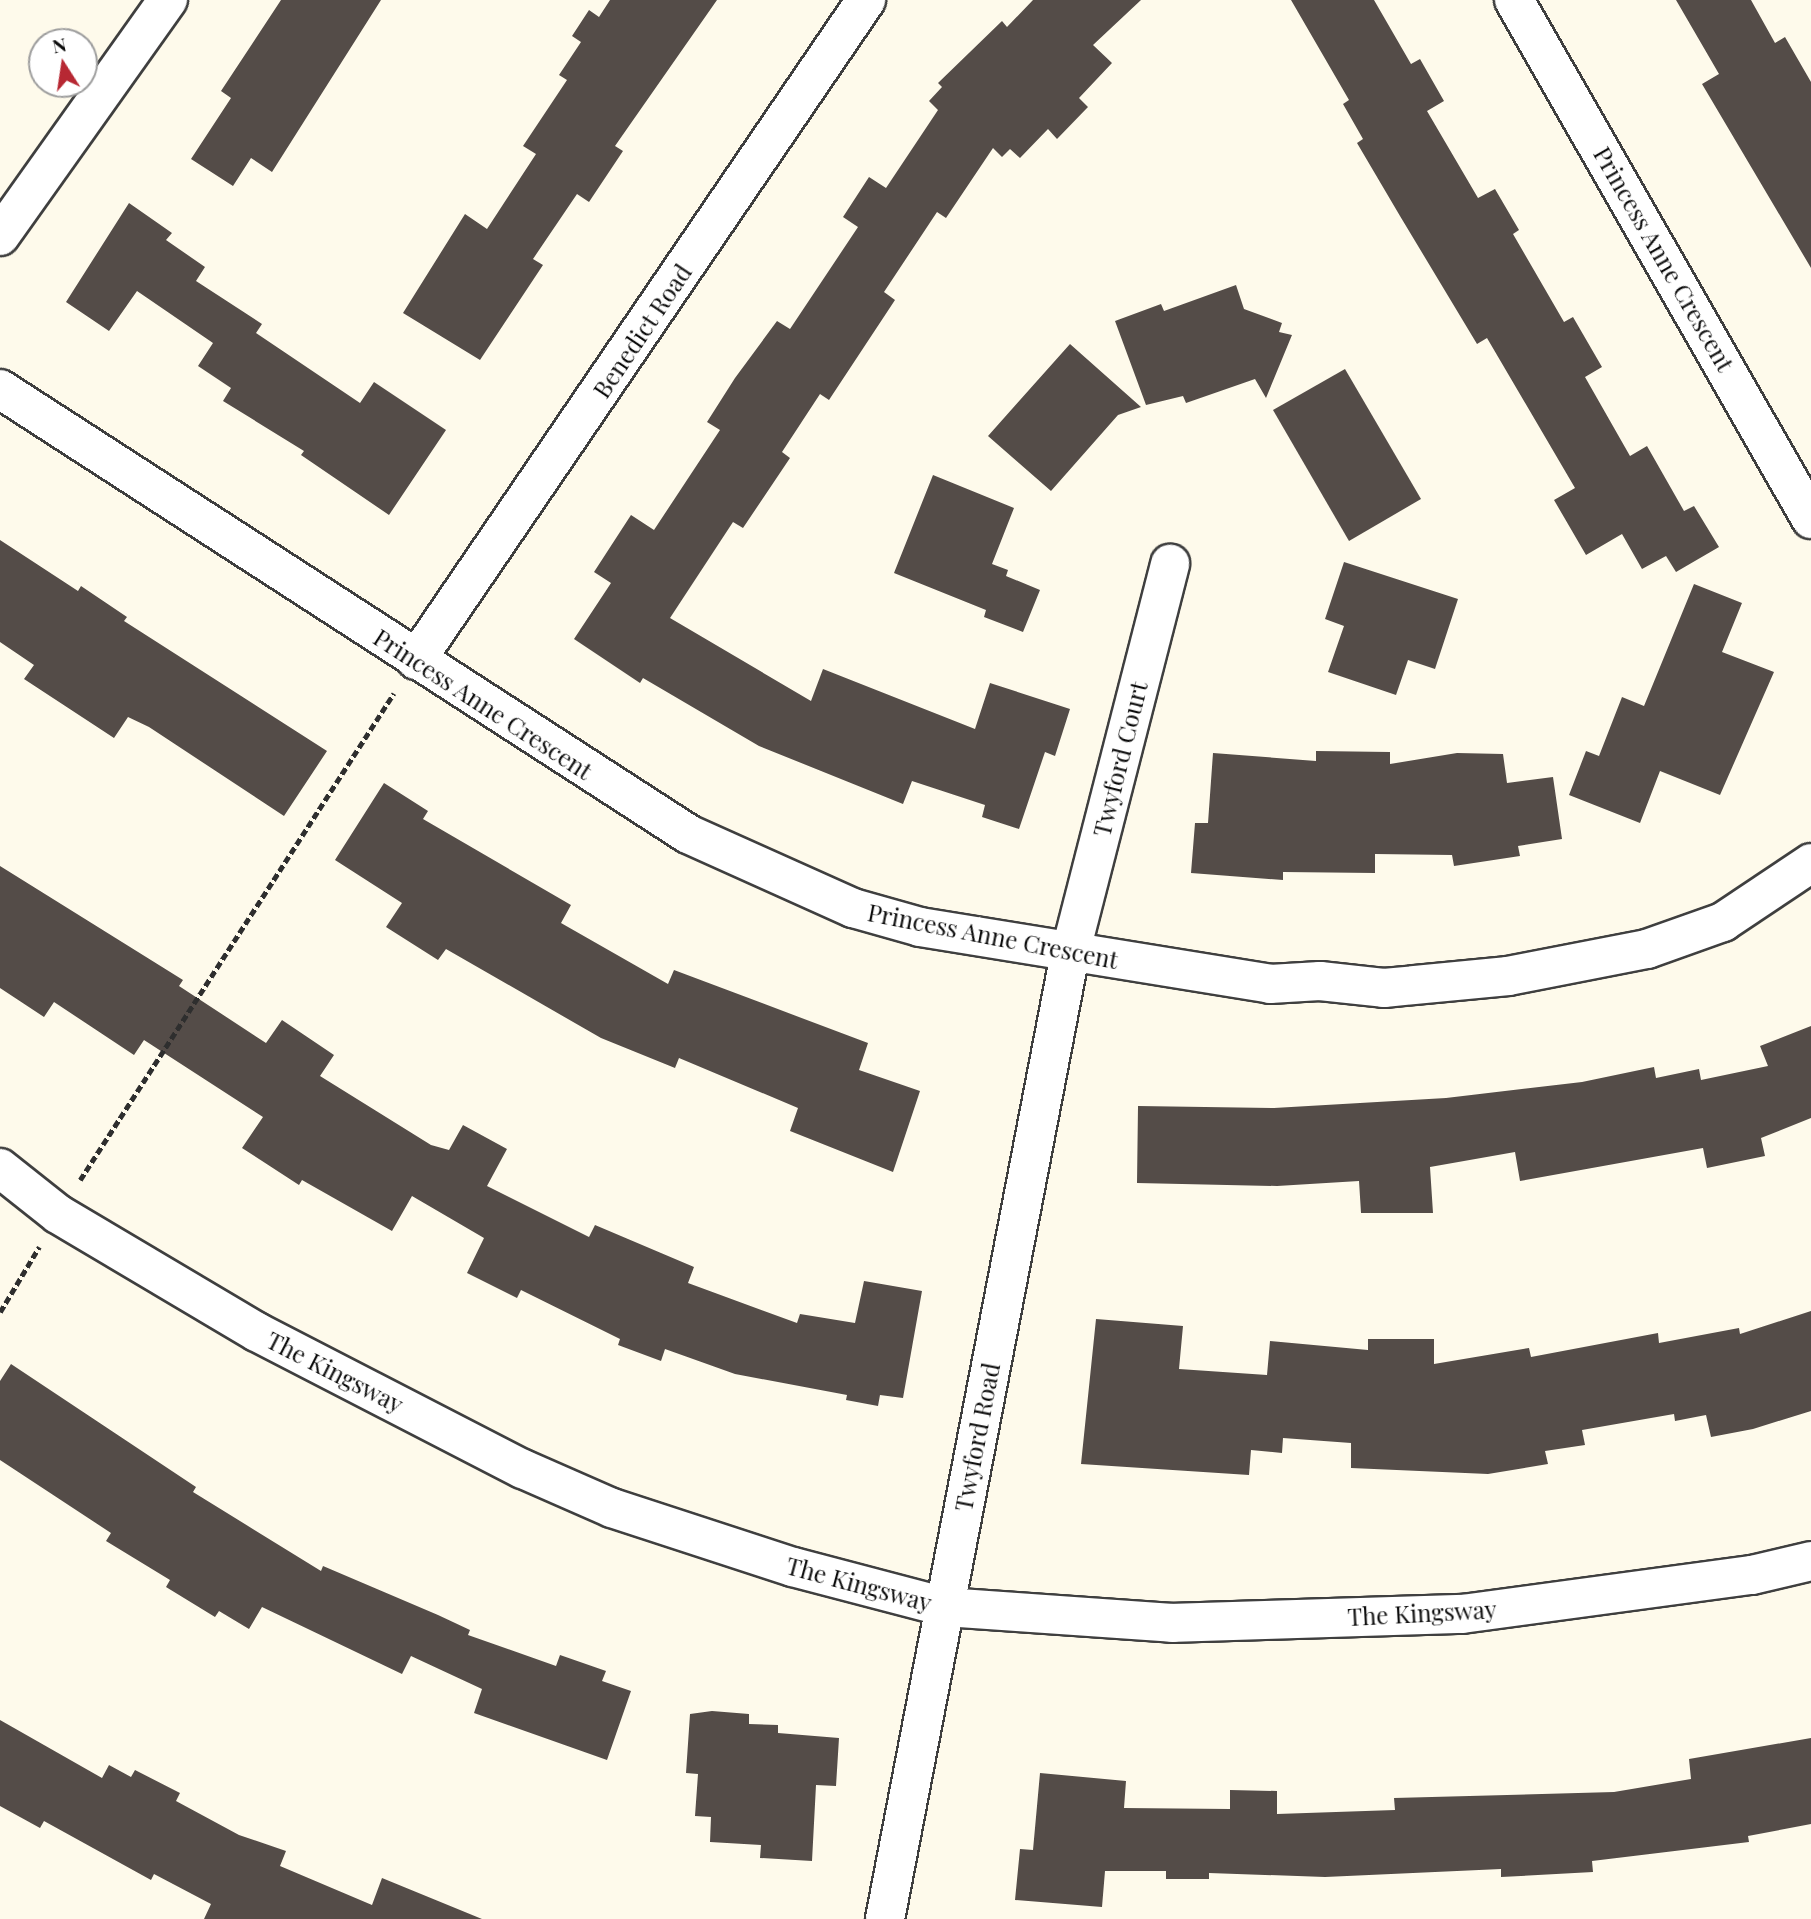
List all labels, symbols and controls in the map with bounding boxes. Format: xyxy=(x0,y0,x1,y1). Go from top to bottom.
north arrow xyxy=(28,28,98,98)
text: N xyxy=(50,30,68,59)
street label: Princess Anne Crescent xyxy=(1588,141,1740,377)
street label: Benedict Road xyxy=(587,259,697,403)
street label: Princess Anne Crescent xyxy=(368,622,598,786)
street label: Twyford Court xyxy=(1087,678,1153,840)
street label: Princess Anne Crescent xyxy=(865,897,1121,975)
street label: The Kingsway xyxy=(262,1325,408,1419)
street label: Twyford Road xyxy=(948,1360,1006,1514)
street label: The Kingsway xyxy=(783,1551,935,1617)
street label: The Kingsway xyxy=(1347,1595,1497,1631)

